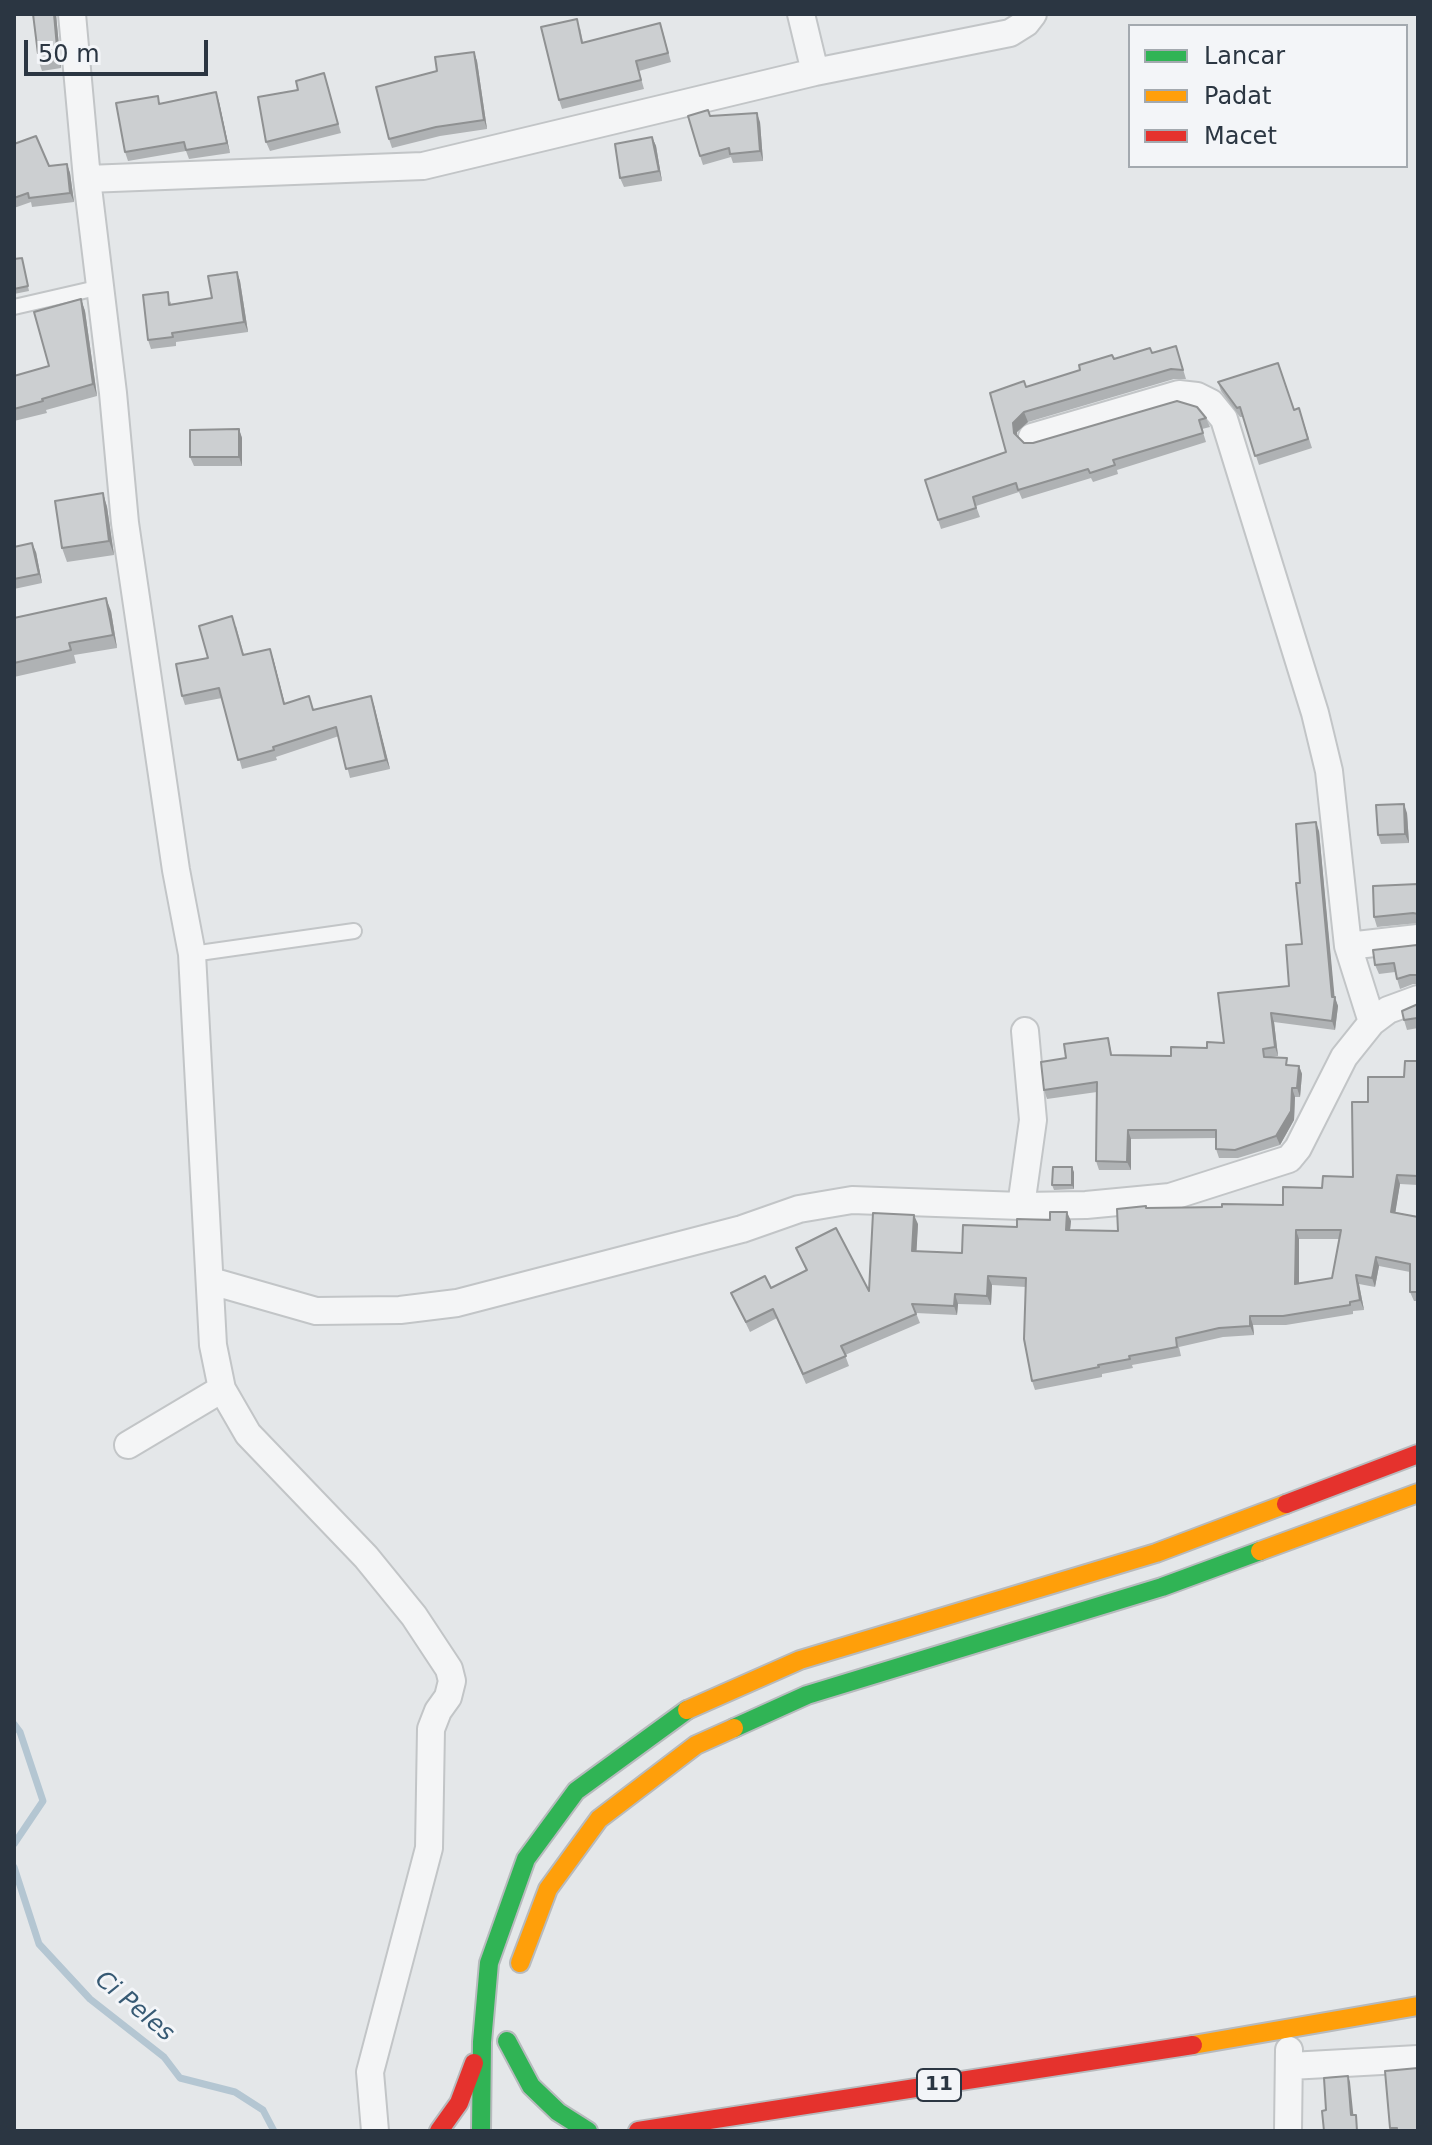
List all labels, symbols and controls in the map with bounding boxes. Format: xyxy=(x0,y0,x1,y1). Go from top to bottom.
scale bar xyxy=(28,24,212,74)
legend xyxy=(1128,24,1408,168)
text: 50 m xyxy=(38,40,100,68)
text: Lancar xyxy=(1204,42,1285,70)
text: Padat xyxy=(1204,82,1271,110)
text: Macet xyxy=(1204,122,1277,150)
water label: Ci Peles xyxy=(89,1966,179,2048)
road number: 11 xyxy=(917,2069,961,2101)

